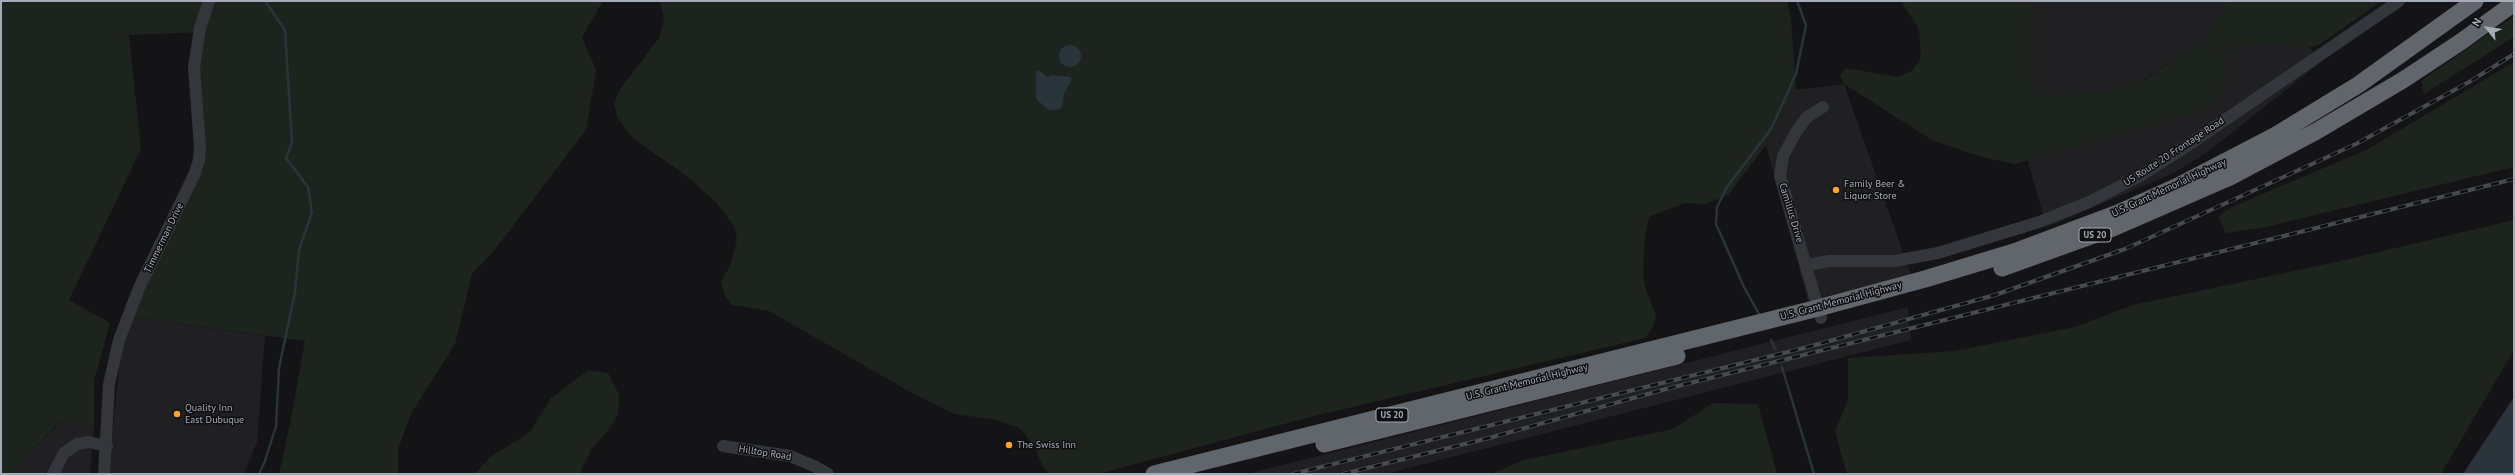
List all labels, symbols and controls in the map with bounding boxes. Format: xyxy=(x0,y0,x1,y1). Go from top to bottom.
north arrow xyxy=(2467,8,2507,48)
text: N xyxy=(2469,15,2484,29)
street label: US Route 20 Frontage Road xyxy=(2122,115,2226,189)
street label: U.S. Grant Memorial Highway xyxy=(2110,156,2228,220)
place label: Family Beer & Liquor Store xyxy=(1844,178,1905,202)
street label: Camillus Drive xyxy=(1776,182,1806,244)
marker: Family Beer & Liquor Store xyxy=(1831,185,1841,195)
street label: Timmerman Drive xyxy=(142,201,186,275)
road number: US 20 xyxy=(2079,228,2111,242)
street label: U.S. Grant Memorial Highway xyxy=(1779,279,1903,323)
street label: U.S. Grant Memorial Highway xyxy=(1465,361,1589,403)
place label: Quality Inn East Dubuque xyxy=(185,402,244,426)
road number: US 20 xyxy=(1376,408,1408,422)
marker: Quality Inn East Dubuque xyxy=(172,409,182,419)
place label: The Swiss Inn xyxy=(1017,439,1076,451)
marker: The Swiss Inn xyxy=(1004,440,1014,450)
street label: Hilltop Road xyxy=(738,443,792,463)

